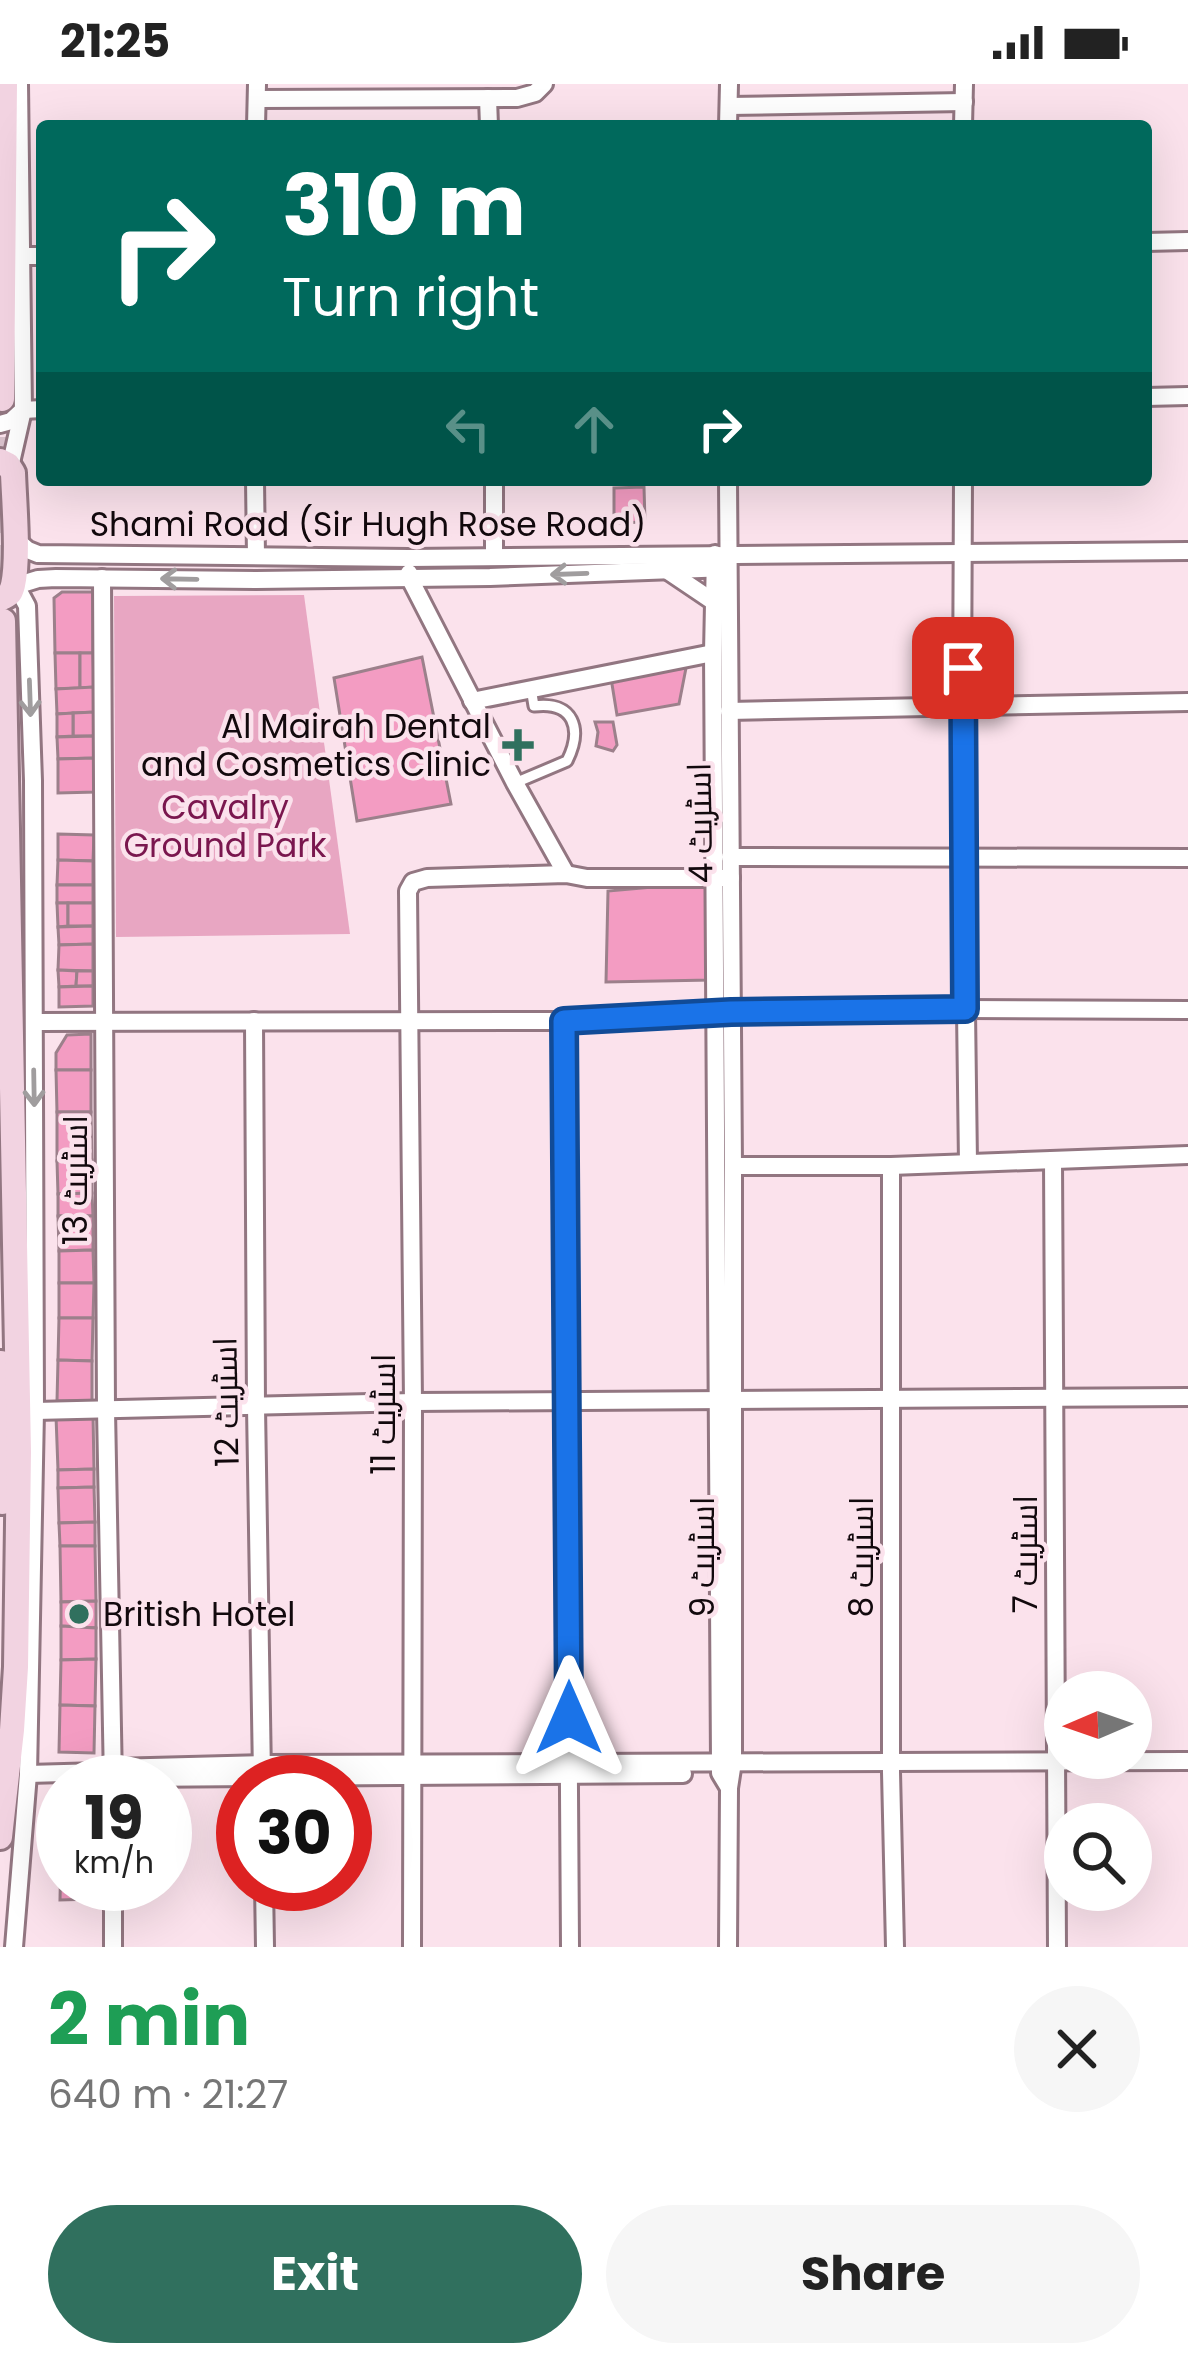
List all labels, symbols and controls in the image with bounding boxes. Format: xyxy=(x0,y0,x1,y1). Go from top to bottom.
text: 21:25 xyxy=(60,10,170,73)
text: 310 m xyxy=(282,147,526,264)
icon: right xyxy=(84,168,240,324)
text: Turn right xyxy=(282,259,539,335)
icon: left xyxy=(435,396,501,462)
icon: ahead xyxy=(561,396,627,462)
icon: right xyxy=(687,396,753,462)
street label: Shami Road (Sir Hugh Rose Road) xyxy=(90,501,646,548)
one-way arrow xyxy=(550,563,589,586)
one-way arrow xyxy=(160,568,199,590)
pin xyxy=(912,617,1014,719)
icon: arrive xyxy=(930,635,996,701)
one-way arrow xyxy=(19,678,42,717)
place label: Al Mairah Dental and Cosmetics Clinic xyxy=(141,703,491,788)
marker: Al Mairah Dental and Cosmetics Clinic xyxy=(502,729,534,761)
street label: اسٹریٹ 4 xyxy=(675,762,725,884)
park label: Cavalry Ground Park xyxy=(123,784,327,869)
one-way arrow xyxy=(23,1068,46,1107)
street label: اسٹریٹ 13 xyxy=(52,1115,99,1245)
street label: اسٹریٹ 12 xyxy=(201,1337,251,1467)
street label: اسٹریٹ 11 xyxy=(360,1353,407,1475)
street label: اسٹریٹ 7 xyxy=(1002,1495,1049,1613)
street label: اسٹریٹ 9 xyxy=(679,1496,726,1618)
street label: اسٹریٹ 8 xyxy=(838,1496,885,1618)
place label: British Hotel xyxy=(103,1591,296,1638)
marker: British Hotel xyxy=(66,1601,92,1627)
position arrow xyxy=(506,1655,632,1781)
north arrow xyxy=(1044,1671,1152,1779)
map controls xyxy=(1044,1671,1152,1911)
speed limit sign: 30 xyxy=(216,1755,372,1911)
text: 19 xyxy=(84,1776,144,1860)
button: search xyxy=(1044,1803,1152,1911)
text: km/h xyxy=(74,1841,154,1884)
text: 2 min xyxy=(48,1969,250,2070)
button: close xyxy=(1014,1986,1140,2112)
text: 640 m · 21:27 xyxy=(48,2067,288,2122)
button: Exit xyxy=(48,2205,582,2343)
button: Share xyxy=(606,2205,1140,2343)

